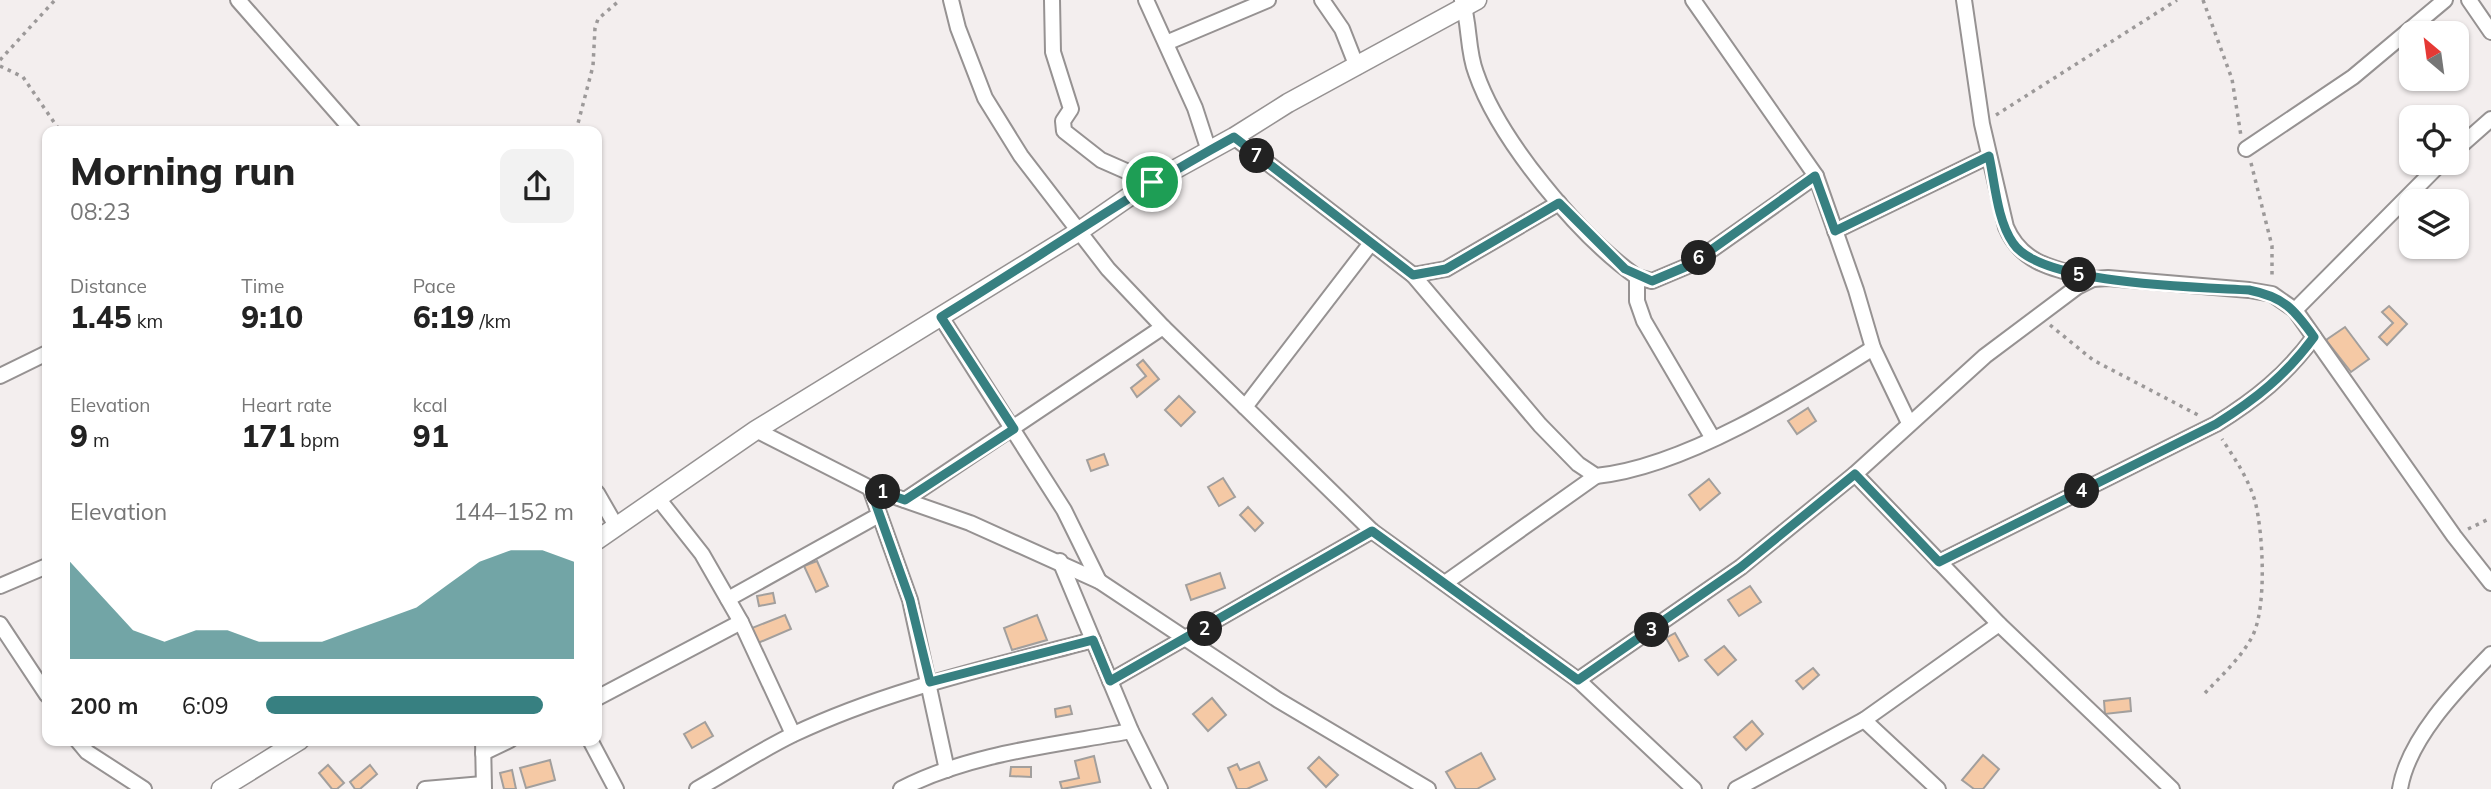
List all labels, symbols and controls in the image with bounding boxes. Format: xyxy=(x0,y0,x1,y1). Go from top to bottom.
north arrow xyxy=(2399,21,2469,91)
map controls xyxy=(2399,21,2469,259)
button: locate xyxy=(2399,105,2469,175)
pin: 7 xyxy=(1240,138,1274,174)
text: 7 xyxy=(1251,143,1262,167)
text: Morning run xyxy=(70,147,296,195)
button: share xyxy=(500,149,574,223)
pin xyxy=(1122,152,1182,212)
icon: arrive xyxy=(1133,163,1171,201)
button: layers xyxy=(2399,189,2469,259)
text: 08:23 xyxy=(70,197,130,226)
pin: 6 xyxy=(1682,240,1716,276)
text: 6 xyxy=(1693,245,1704,269)
pin: 5 xyxy=(2062,258,2096,292)
text: 5 xyxy=(2073,262,2084,286)
text: Distance xyxy=(70,274,147,298)
text: Time xyxy=(241,274,284,298)
text: Pace xyxy=(413,274,456,298)
text: 1.45 xyxy=(70,298,132,336)
text: 9:10 xyxy=(241,298,303,336)
text: 6:19 xyxy=(413,298,474,336)
text: km xyxy=(132,309,163,333)
text: /km xyxy=(474,309,511,333)
text: Elevation xyxy=(70,393,150,417)
text: Heart rate xyxy=(241,393,332,417)
text: kcal xyxy=(413,393,447,417)
text: 9 xyxy=(70,417,88,455)
text: 171 xyxy=(241,417,295,455)
text: 91 xyxy=(413,417,449,455)
text: m xyxy=(88,428,110,452)
text: bpm xyxy=(295,428,340,452)
pin: 4 xyxy=(2064,474,2100,508)
pin: 1 xyxy=(866,475,900,510)
text: 4 xyxy=(2076,478,2087,502)
text: 1 xyxy=(877,479,888,503)
text: Elevation xyxy=(70,497,167,526)
text: 144–152 m xyxy=(453,497,574,526)
pin: 2 xyxy=(1188,612,1222,646)
pin: 3 xyxy=(1634,612,1670,648)
text: 2 xyxy=(1199,616,1210,640)
text: 3 xyxy=(1646,617,1657,641)
text: 200 m xyxy=(70,691,138,720)
text: 6:09 xyxy=(182,691,229,720)

